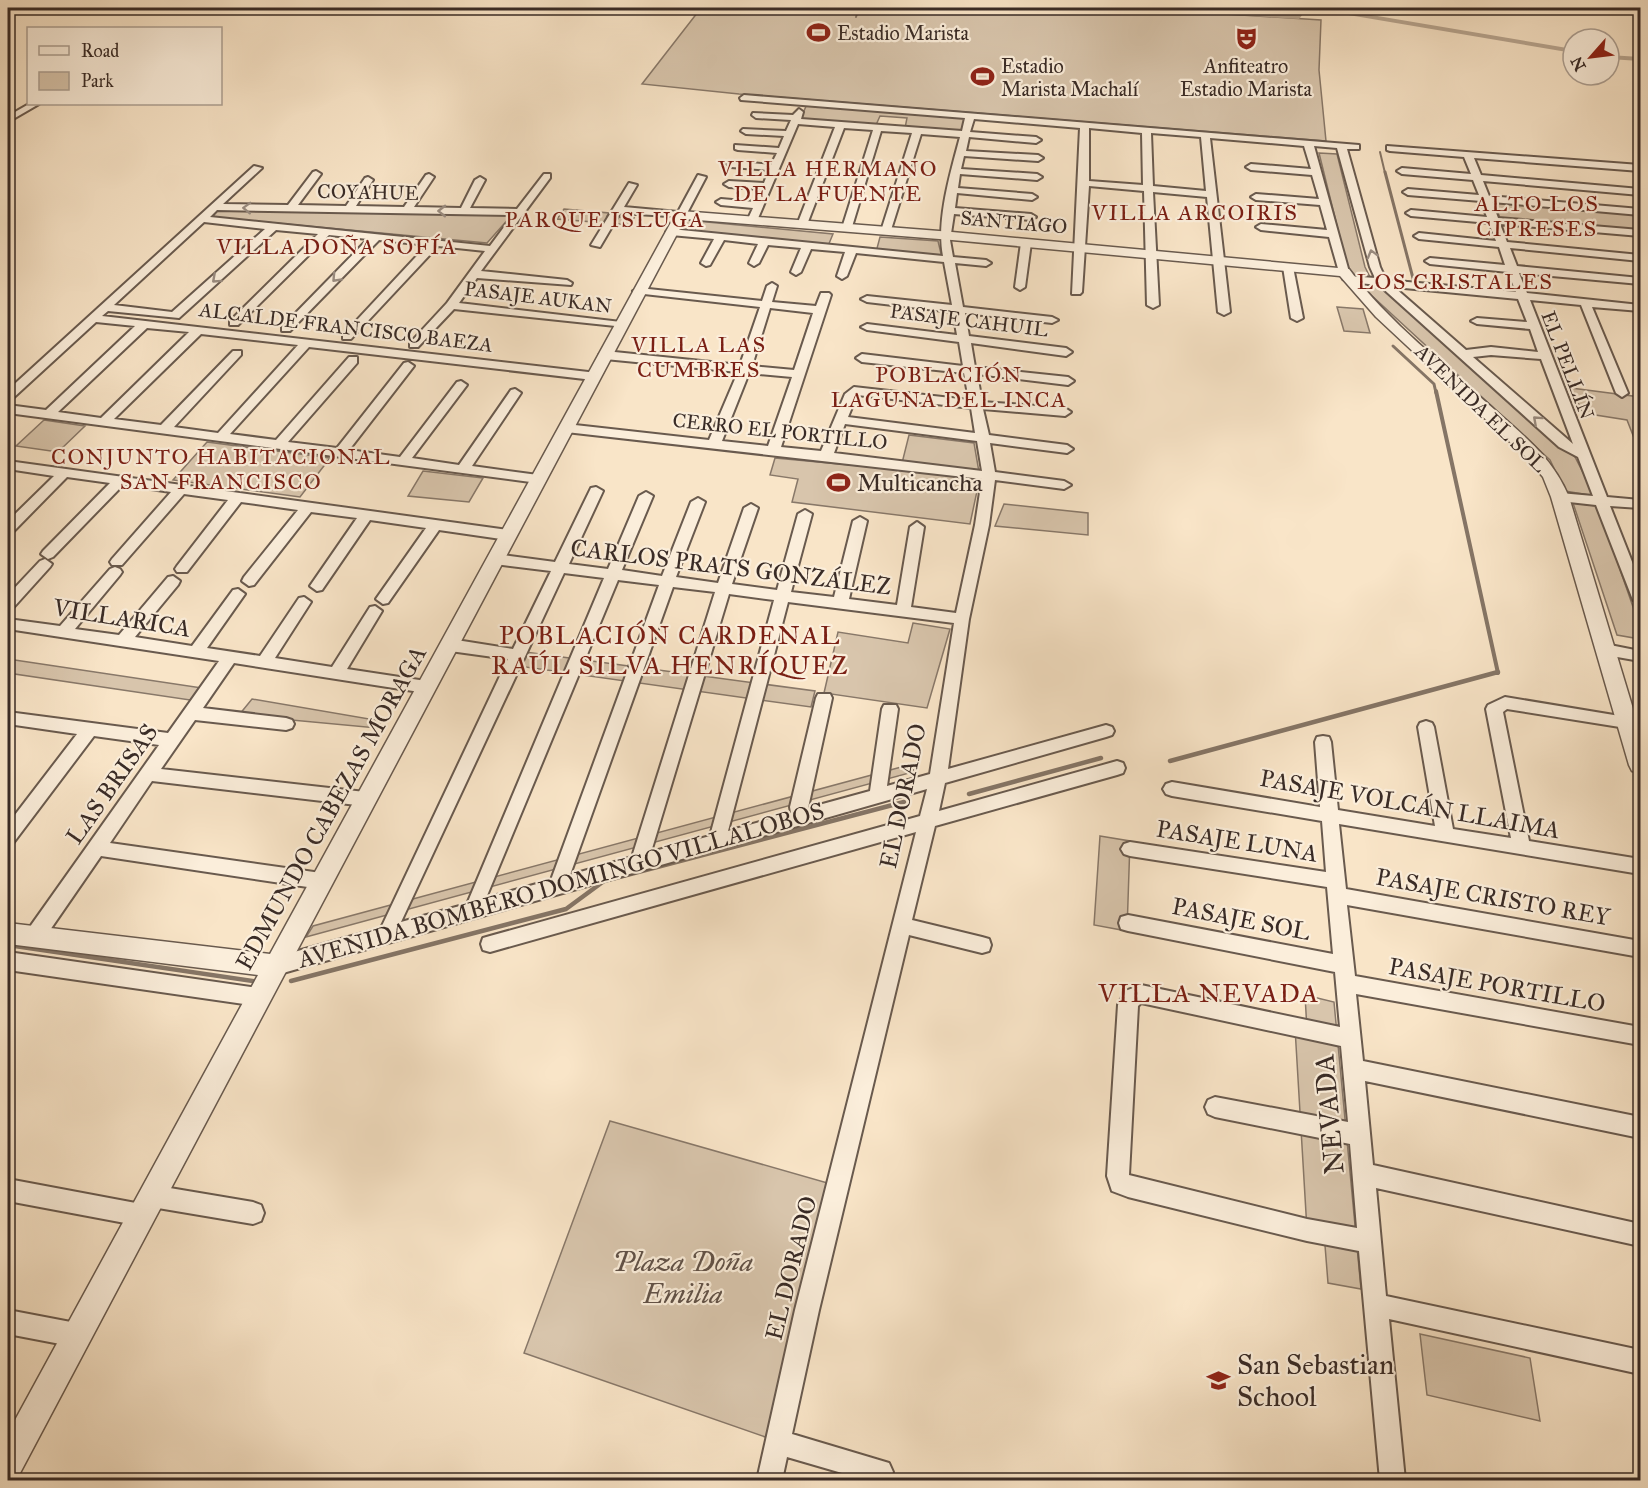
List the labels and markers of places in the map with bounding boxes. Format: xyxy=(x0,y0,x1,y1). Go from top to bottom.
sports icon: Estadio Marista xyxy=(806,20,832,46)
place label: Estadio Marista xyxy=(837,21,970,45)
theatre icon: Anfiteatro Estadio Marista xyxy=(1233,26,1259,52)
place label: Estadio Marista Machalí xyxy=(1001,54,1140,101)
place label: Anfiteatro Estadio Marista xyxy=(1180,54,1313,101)
sports icon: Estadio Marista Machalí xyxy=(970,64,996,90)
place label: Multicancha xyxy=(857,468,983,498)
sports icon: Multicancha xyxy=(826,470,852,496)
place label: San Sebastian School xyxy=(1237,1347,1394,1414)
school or university icon: San Sebastian School xyxy=(1206,1367,1232,1393)

